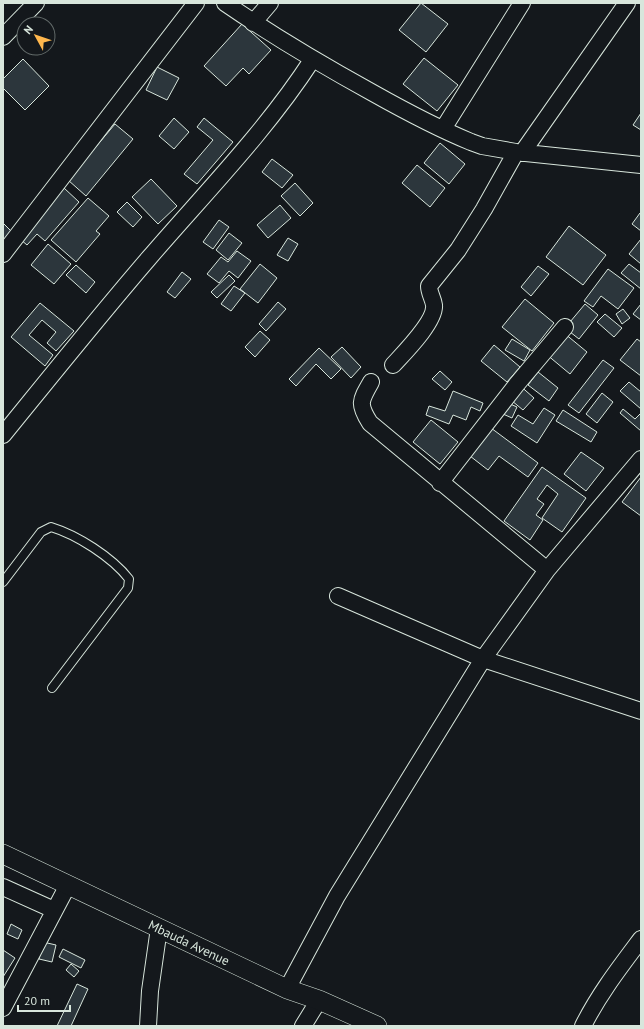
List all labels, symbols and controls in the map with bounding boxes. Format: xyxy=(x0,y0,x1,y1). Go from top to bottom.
north arrow xyxy=(16,16,56,56)
text: N xyxy=(21,22,36,37)
street label: Mbauda Avenue xyxy=(145,916,232,969)
scale bar xyxy=(18,987,70,1013)
text: 20 m xyxy=(24,993,50,1008)

